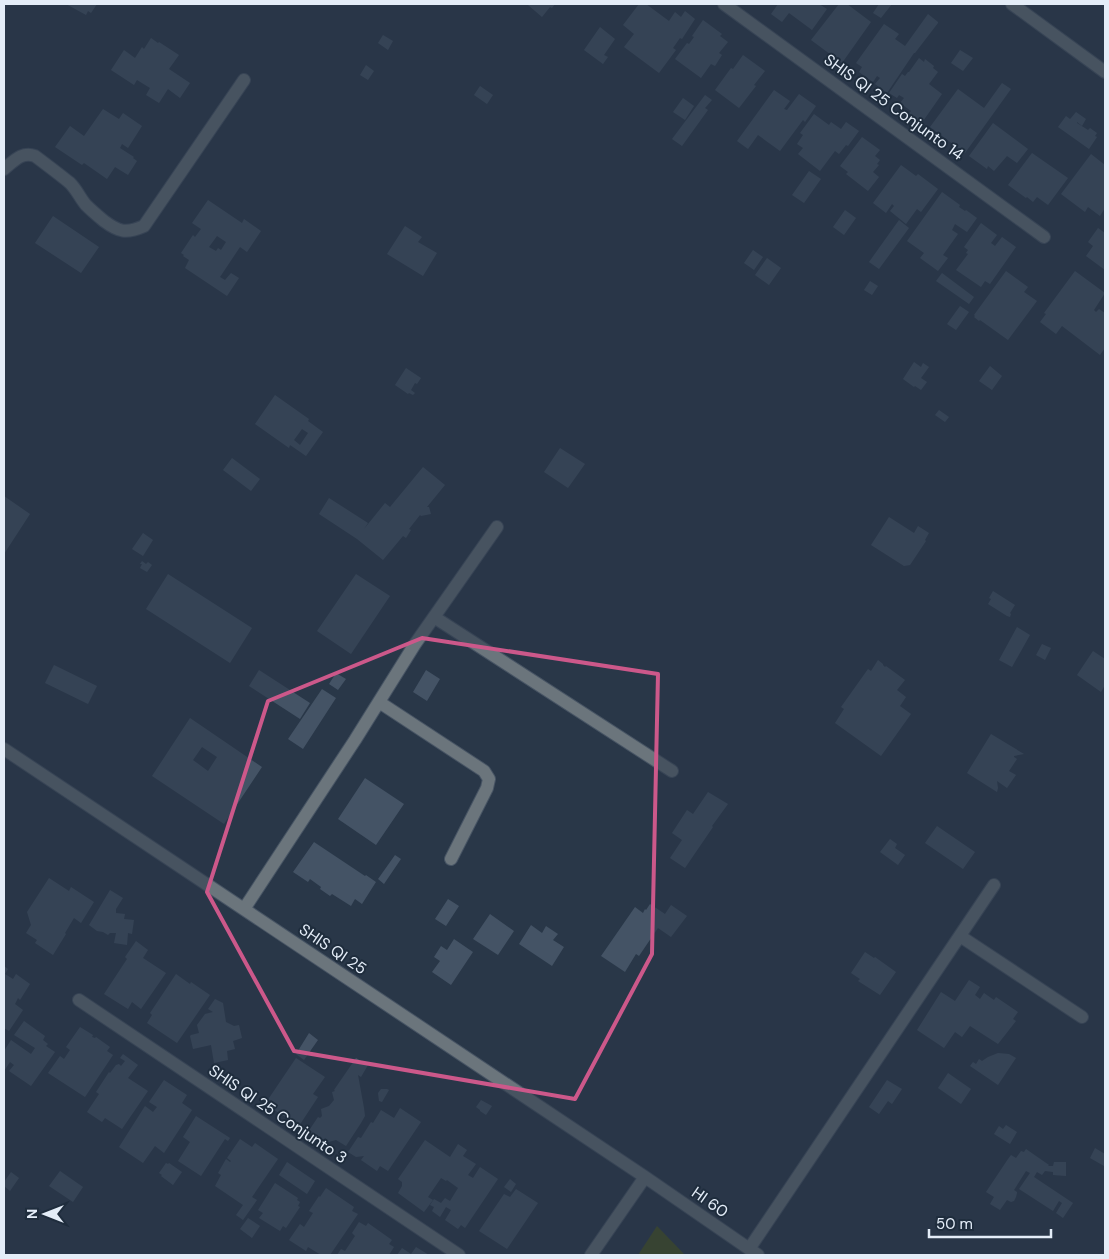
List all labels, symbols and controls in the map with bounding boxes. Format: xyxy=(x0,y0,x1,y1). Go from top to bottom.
street label: SHIS QI 25 Conjunto 14 xyxy=(820,49,968,165)
street label: SHIS QI 25 xyxy=(295,919,371,979)
street label: SHIS QI 25 Conjunto 3 xyxy=(205,1060,351,1168)
street label: HI 60 xyxy=(688,1182,732,1222)
north arrow xyxy=(20,1189,70,1239)
scale bar xyxy=(929,1206,1052,1238)
text: N xyxy=(23,1209,41,1219)
text: 50 m xyxy=(936,1214,973,1234)

